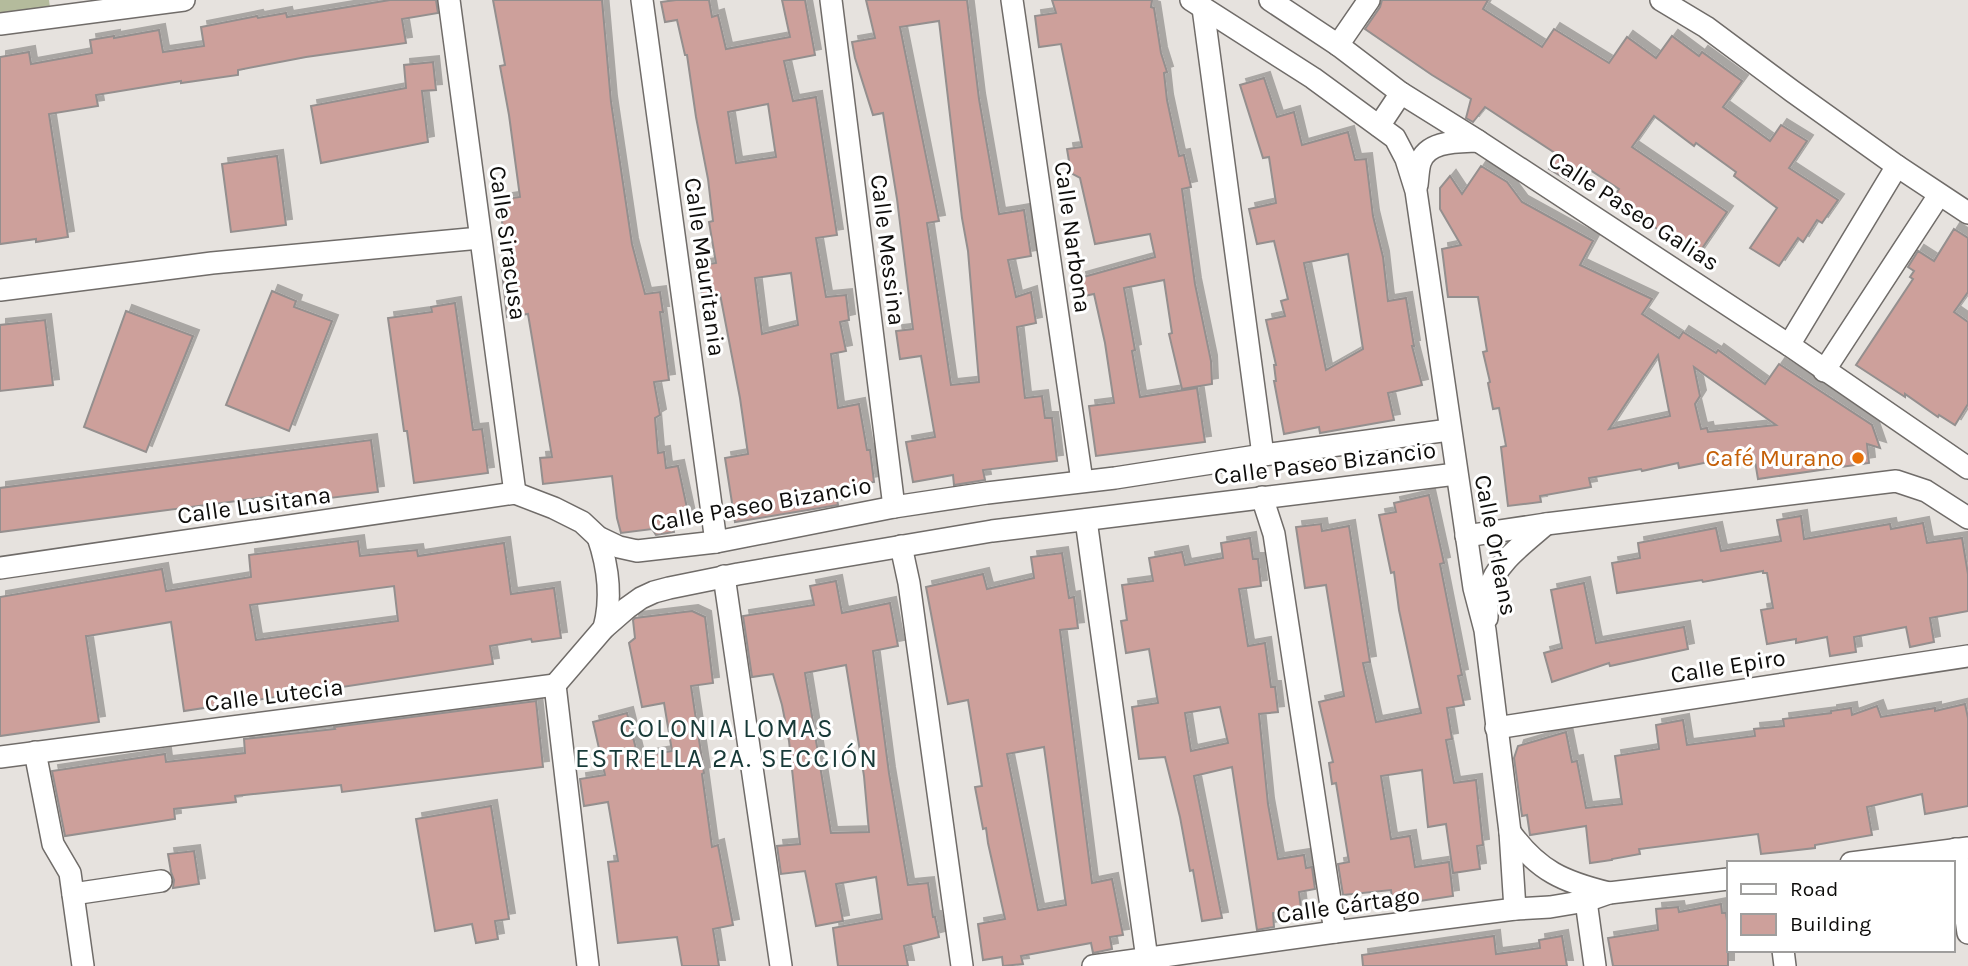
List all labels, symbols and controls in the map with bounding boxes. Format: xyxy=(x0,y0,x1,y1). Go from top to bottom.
street label: Calle Paseo Galias xyxy=(1543,145,1725,277)
street label: Calle Narbona xyxy=(1049,159,1097,315)
street label: Calle Siracusa xyxy=(483,164,533,322)
street label: Calle Messina xyxy=(865,173,911,327)
street label: Calle Mauritania xyxy=(679,176,731,358)
street label: Calle Paseo Bizancio xyxy=(1212,435,1438,491)
place label: Café Murano xyxy=(1705,444,1844,472)
marker: Café Murano xyxy=(1850,450,1866,466)
street label: Calle Paseo Bizancio xyxy=(649,471,873,537)
street label: Calle Orleans xyxy=(1469,472,1523,618)
street label: Calle Lusitana xyxy=(175,480,333,530)
street label: Calle Epiro xyxy=(1669,643,1787,689)
street label: Calle Lutecia xyxy=(203,673,345,717)
district label: COLONIA LOMAS ESTRELLA 2A. SECCIÓN xyxy=(575,713,879,774)
legend xyxy=(1727,861,1954,952)
text: Road xyxy=(1790,877,1838,901)
street label: Calle Cártago xyxy=(1274,881,1422,929)
text: Building xyxy=(1790,912,1871,936)

